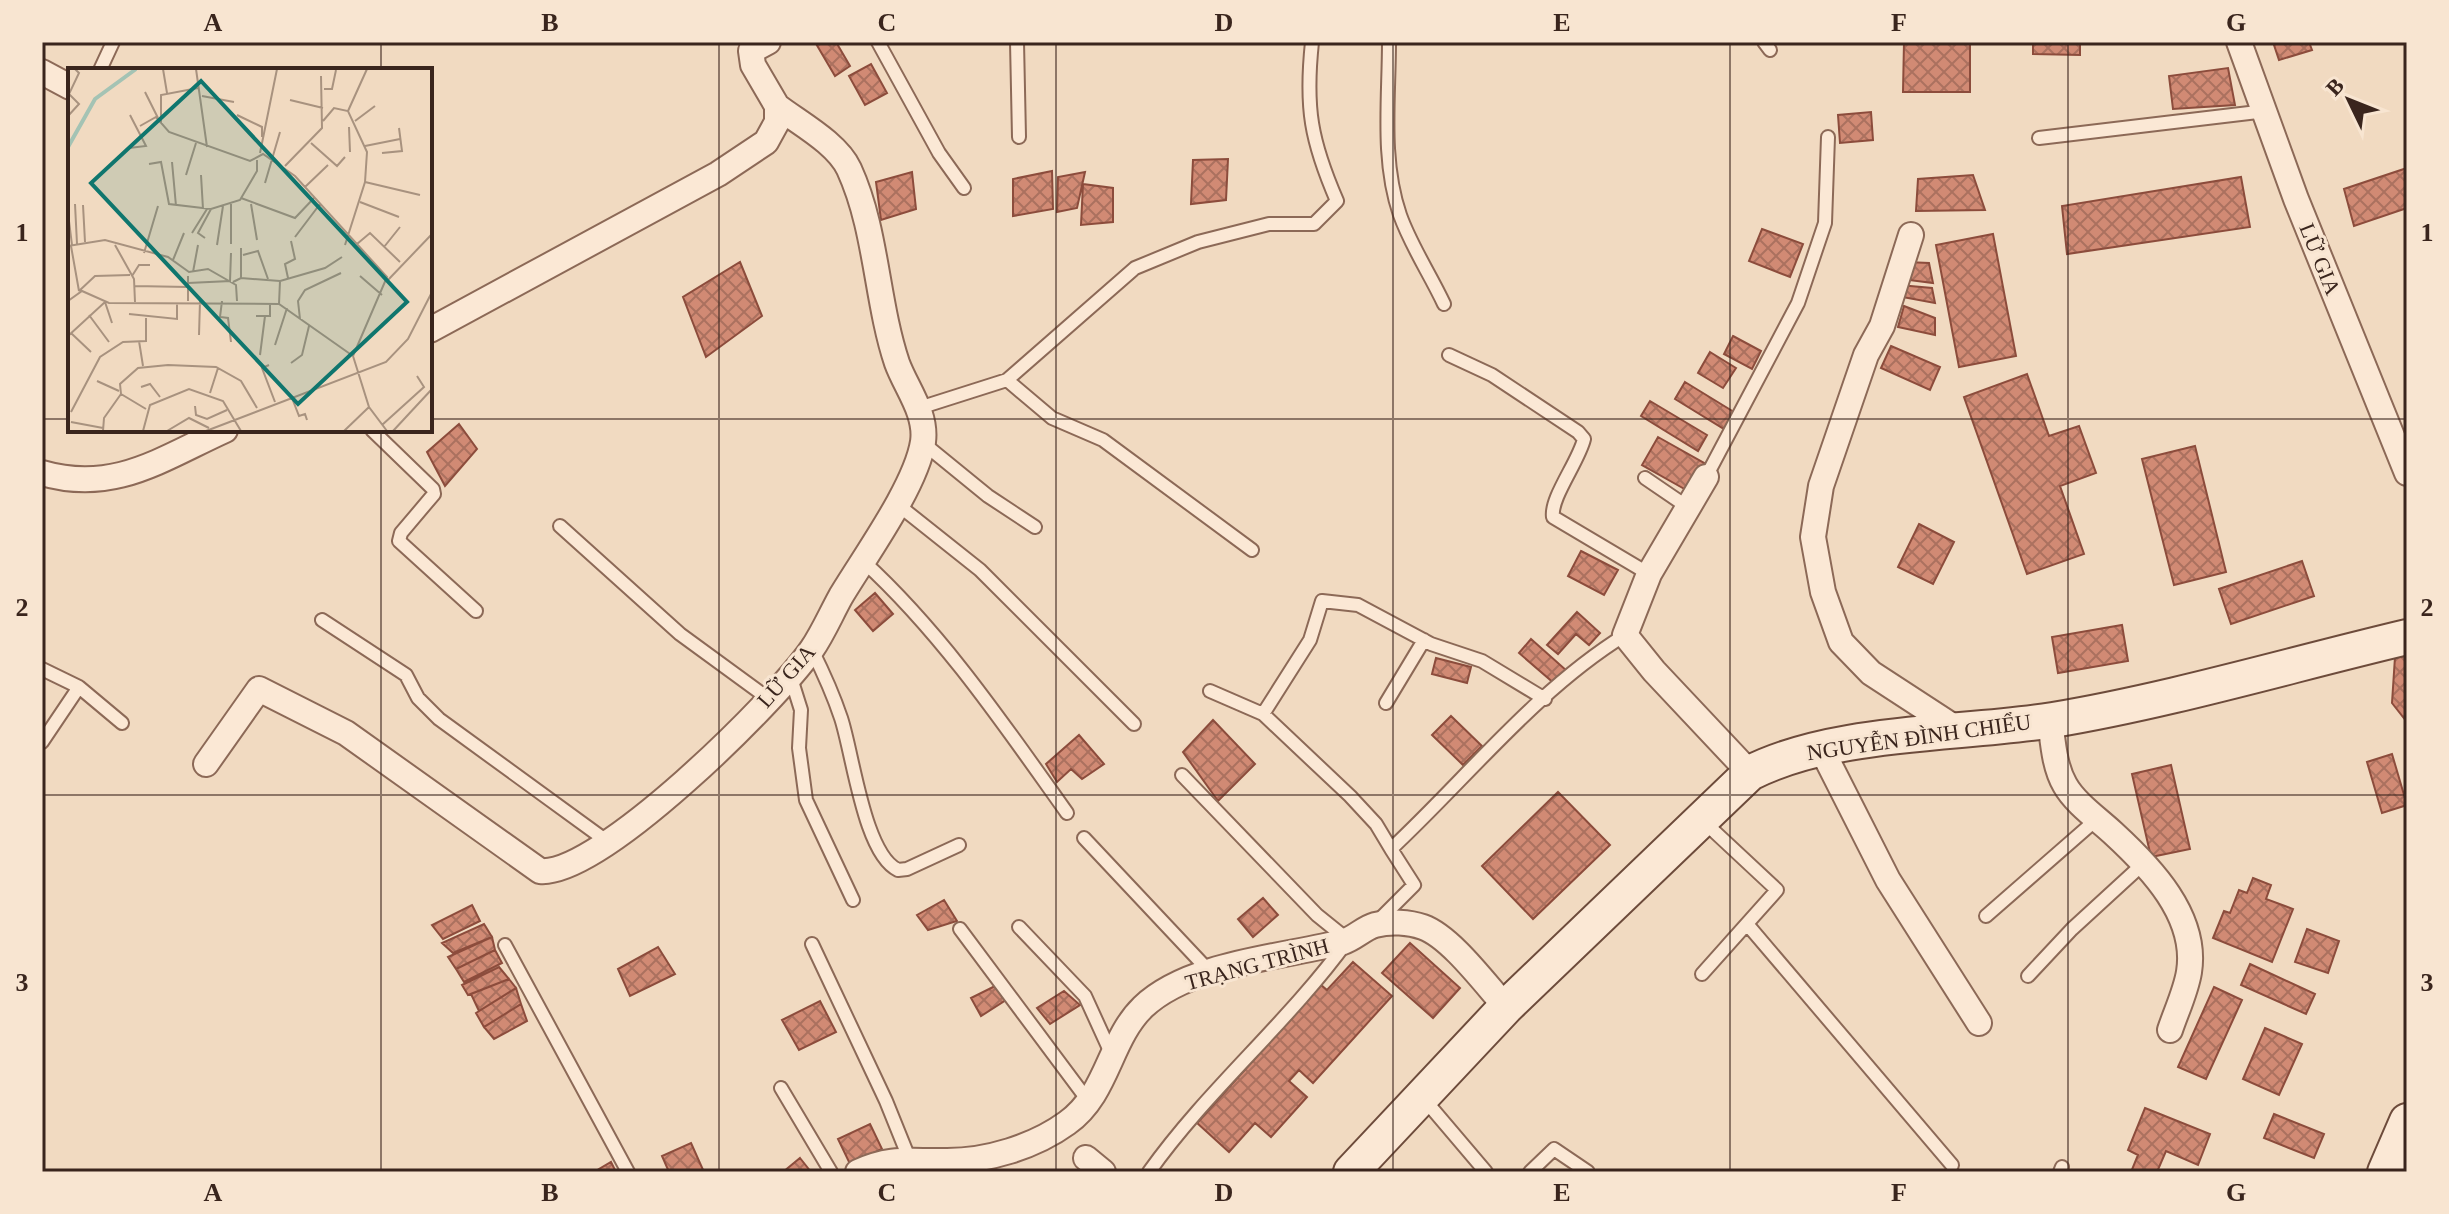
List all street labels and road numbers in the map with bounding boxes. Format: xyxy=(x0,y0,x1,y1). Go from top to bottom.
street label: LỮ GIA xyxy=(2294,219,2346,299)
street label: LỮ GIA xyxy=(752,639,820,713)
street label: NGUYỄN ĐÌNH CHIỂU xyxy=(1805,709,2033,765)
street label: TRẠNG TRÌNH xyxy=(1182,933,1332,995)

